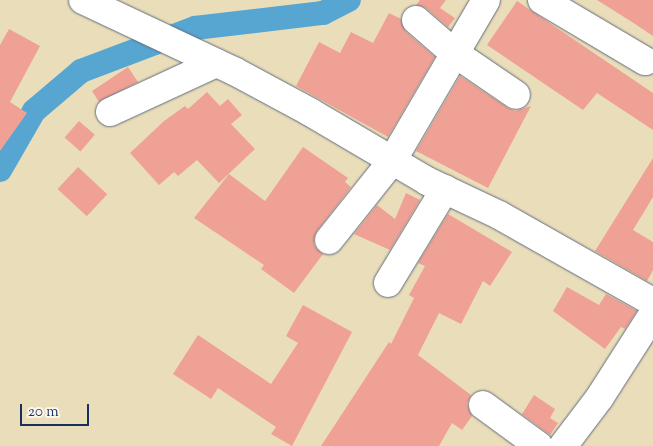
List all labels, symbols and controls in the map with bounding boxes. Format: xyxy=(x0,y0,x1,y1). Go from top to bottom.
scale bar xyxy=(22,394,91,426)
text: 20 m xyxy=(28,402,59,423)

